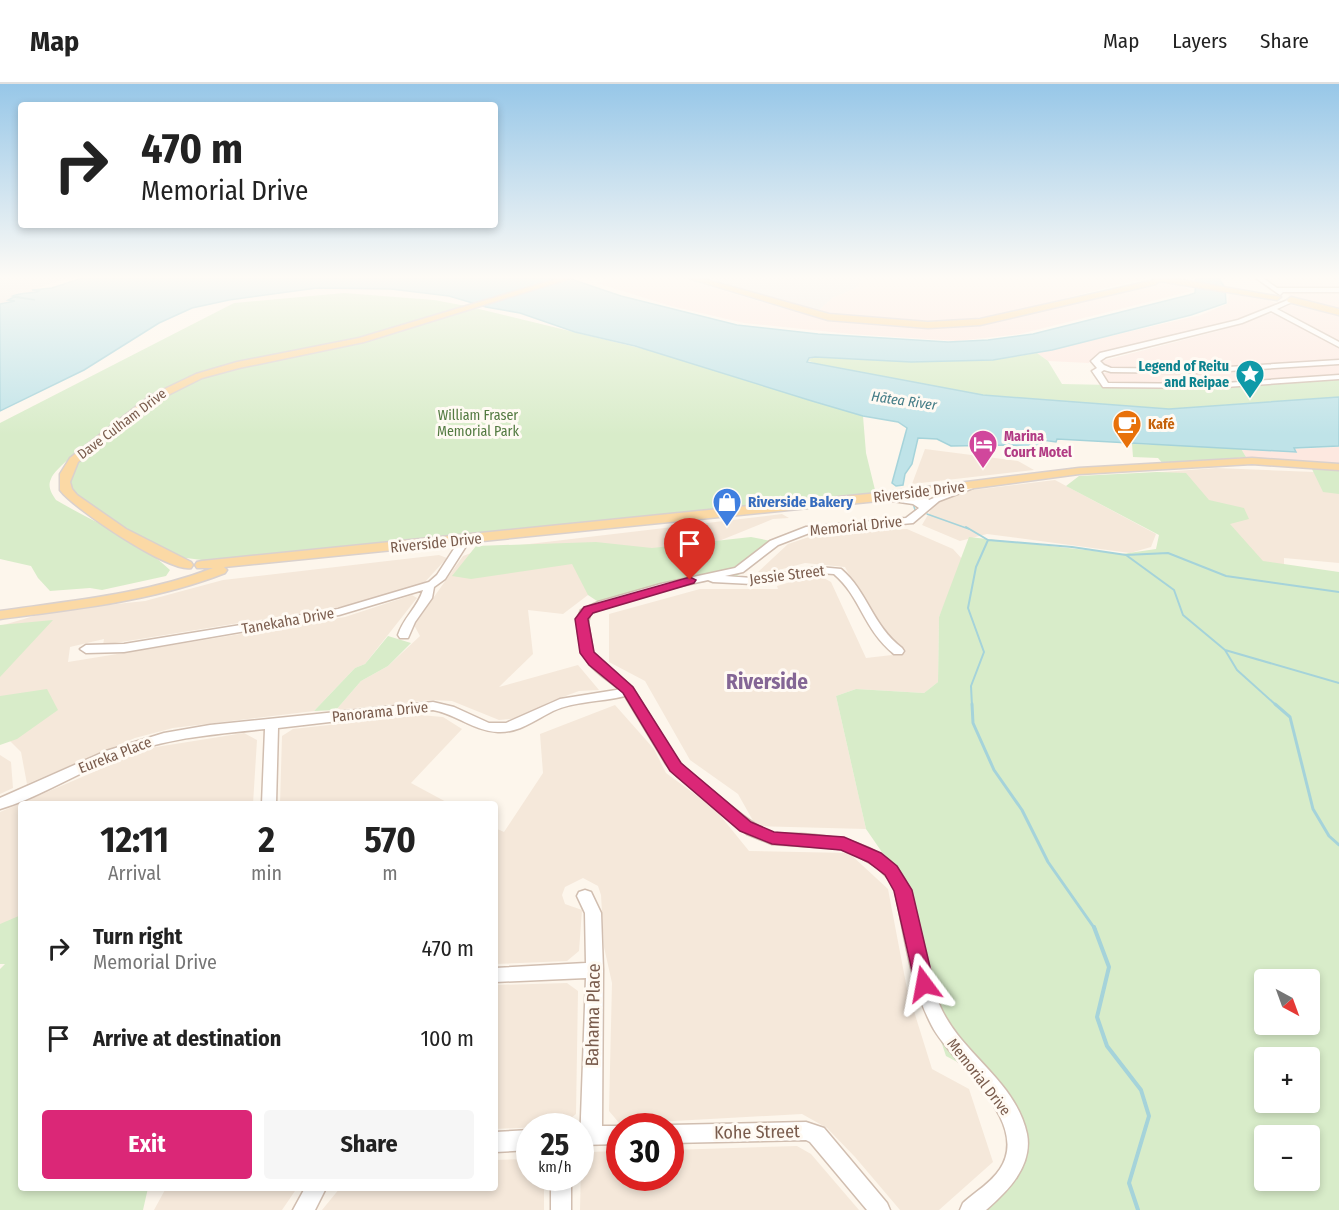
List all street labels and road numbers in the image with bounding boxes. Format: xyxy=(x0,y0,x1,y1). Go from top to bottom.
street label: Dave Culham Drive xyxy=(74,385,170,463)
street label: Riverside Drive xyxy=(872,477,966,507)
street label: Memorial Drive xyxy=(809,512,903,540)
street label: Riverside Drive xyxy=(389,529,483,557)
street label: Jessie Street xyxy=(748,561,826,589)
street label: Tanekaha Drive xyxy=(240,604,336,638)
street label: Panorama Drive xyxy=(331,698,429,726)
street label: Eureka Place xyxy=(76,733,154,777)
street label: Bahama Place xyxy=(581,963,605,1067)
street label: Memorial Drive xyxy=(943,1035,1015,1119)
street label: Kohe Street xyxy=(714,1120,800,1144)

